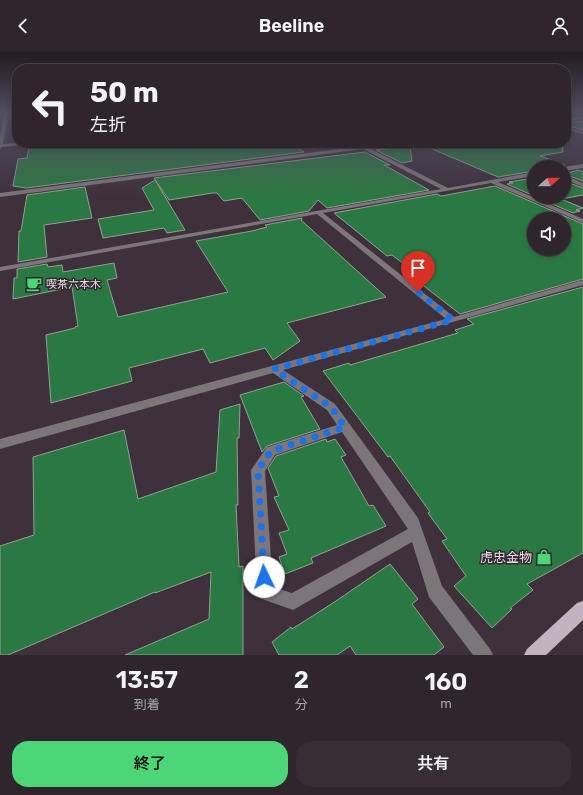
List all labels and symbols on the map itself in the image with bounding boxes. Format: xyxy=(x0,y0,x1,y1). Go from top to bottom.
north arrow xyxy=(527,160,571,204)
pin xyxy=(401,251,435,292)
cafe icon: 喫茶六本木 xyxy=(25,275,43,293)
place label: 喫茶六本木 xyxy=(46,278,101,291)
shop icon: 虎忠金物 xyxy=(535,548,553,566)
place label: 虎忠金物 xyxy=(480,550,532,565)
position arrow xyxy=(243,556,285,598)

